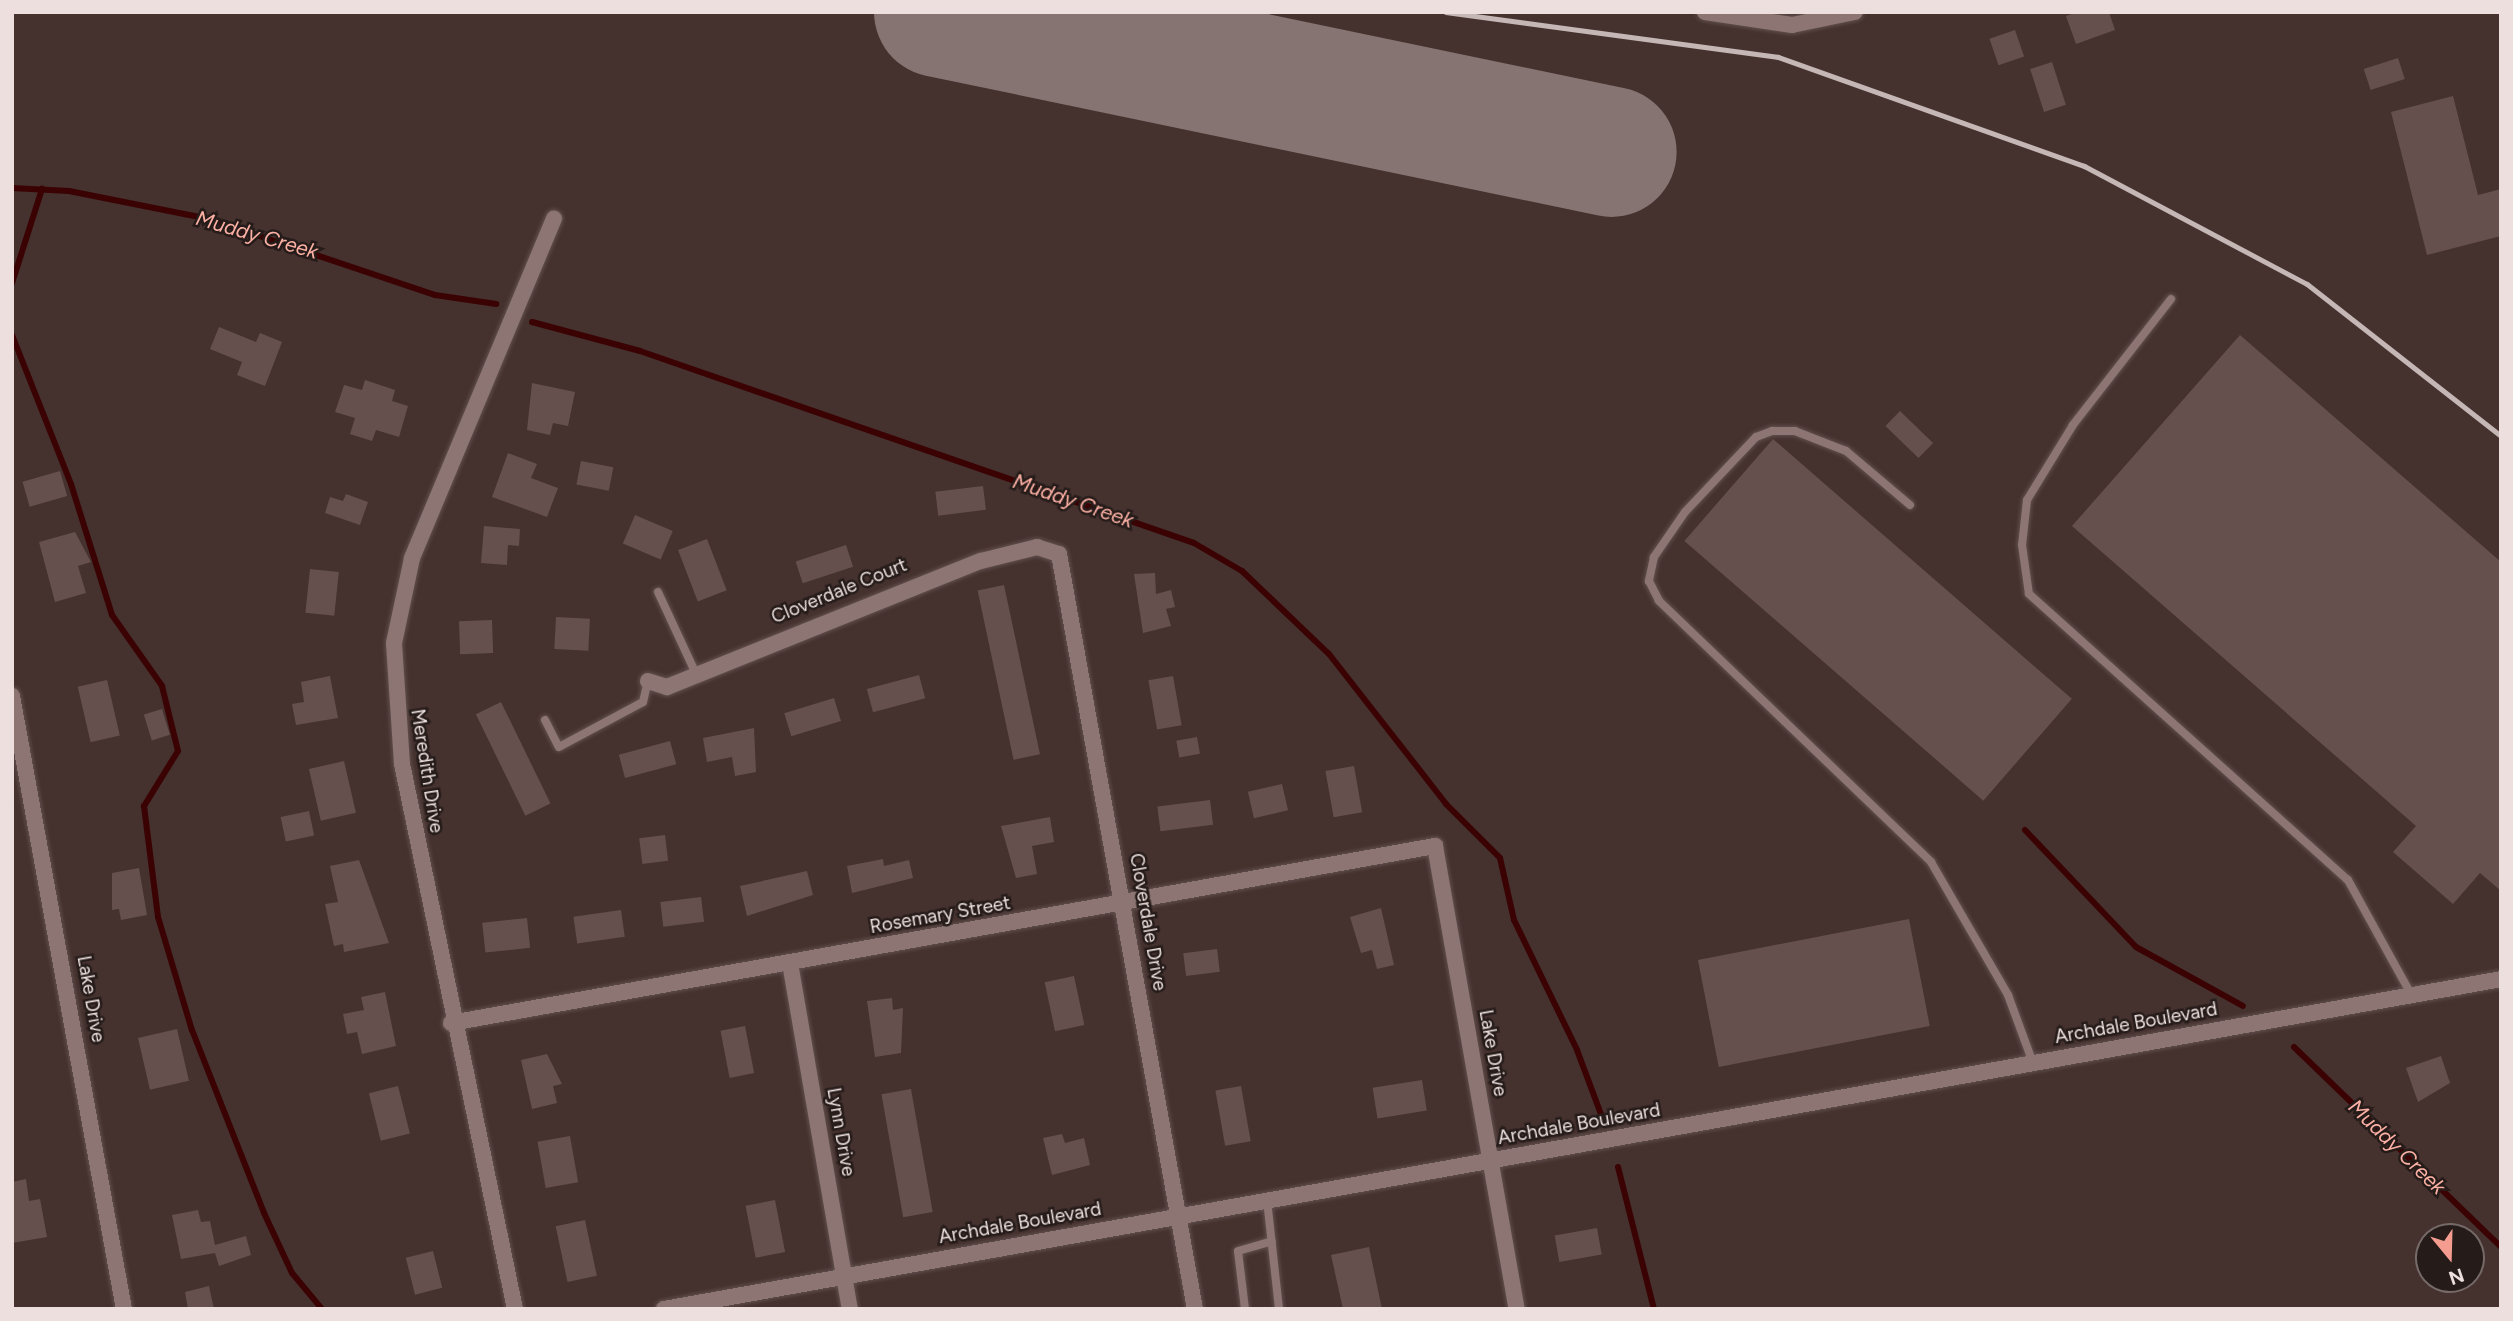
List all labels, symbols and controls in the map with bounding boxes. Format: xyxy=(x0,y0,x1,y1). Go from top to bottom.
water label: Muddy Creek xyxy=(193,206,321,264)
water label: Muddy Creek xyxy=(1009,469,1137,533)
street label: Cloverdale Court xyxy=(768,553,910,629)
street label: Meredith Drive xyxy=(406,707,448,835)
street label: Cloverdale Drive xyxy=(1125,852,1171,992)
street label: Rosemary Street xyxy=(868,891,1012,939)
street label: Lake Drive xyxy=(72,954,110,1044)
street label: Archdale Boulevard xyxy=(2053,997,2219,1049)
street label: Lake Drive xyxy=(1474,1008,1512,1098)
street label: Lynn Drive xyxy=(822,1086,860,1178)
water label: Muddy Creek xyxy=(2343,1094,2451,1200)
street label: Archdale Boulevard xyxy=(1496,1098,1662,1150)
street label: Archdale Boulevard xyxy=(937,1197,1103,1249)
north arrow xyxy=(2415,1223,2485,1293)
text: N xyxy=(2446,1263,2467,1290)

